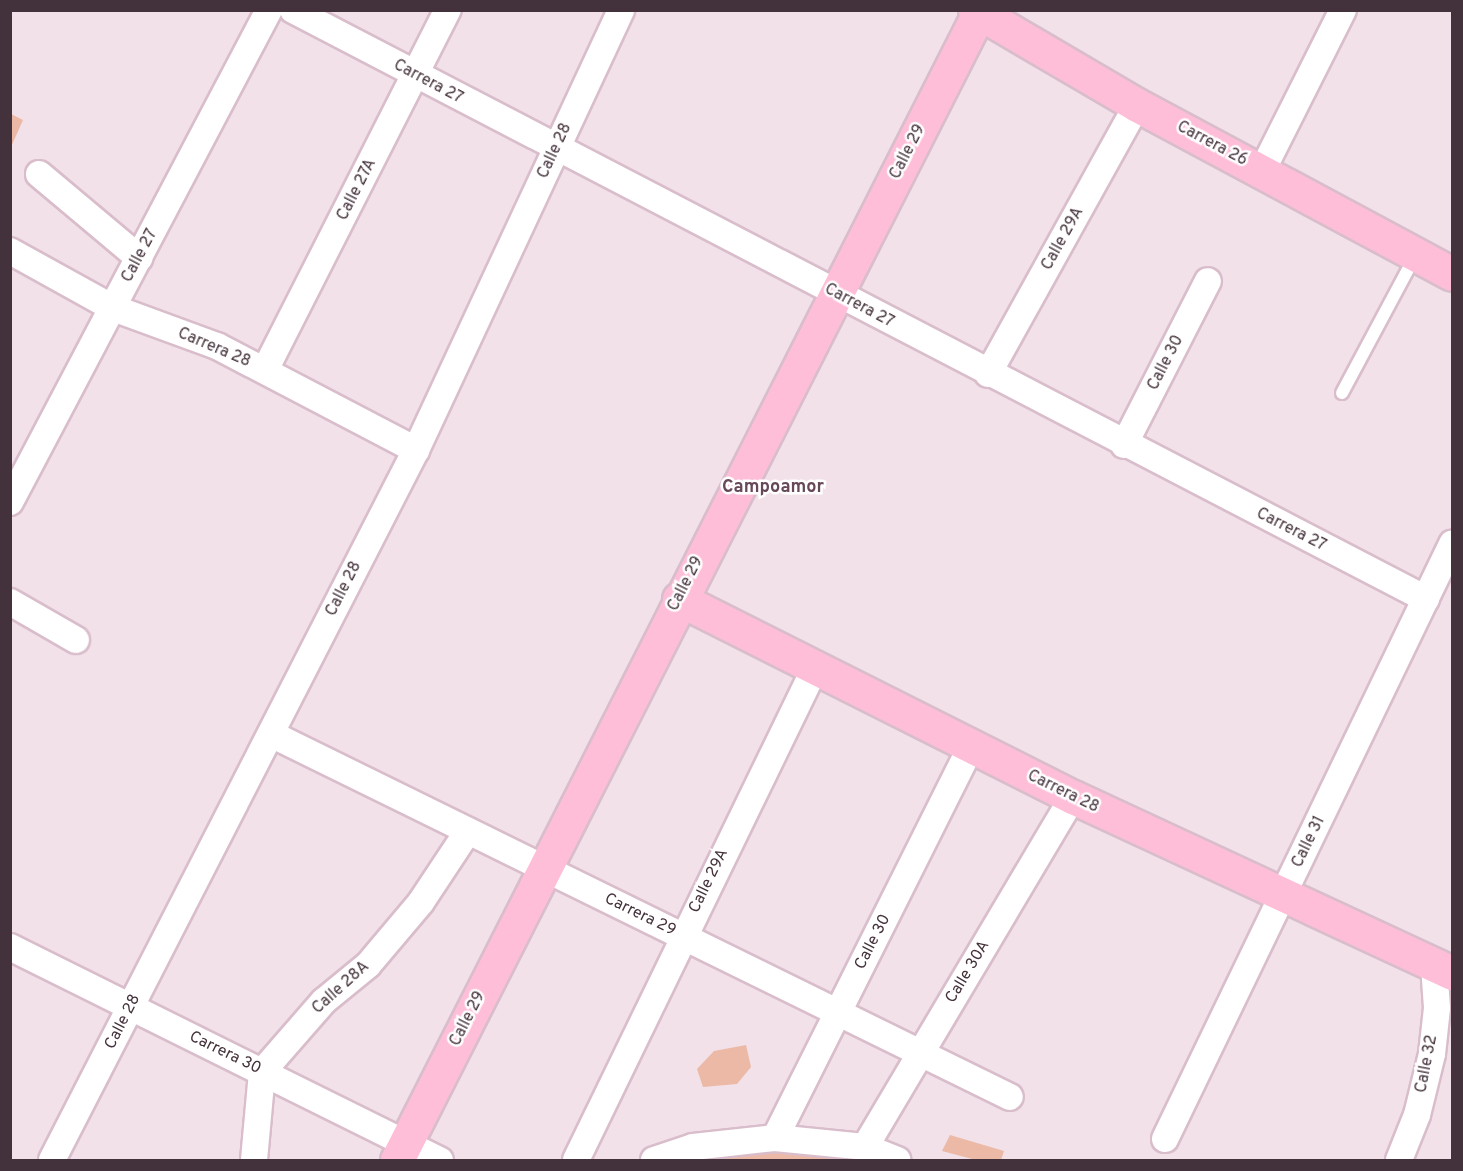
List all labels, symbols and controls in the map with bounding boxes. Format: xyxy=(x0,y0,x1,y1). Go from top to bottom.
street label: Carrera 27 xyxy=(390,56,466,108)
street label: Carrera 26 xyxy=(1173,117,1251,171)
street label: Calle 28 xyxy=(534,120,576,182)
street label: Calle 29 xyxy=(886,121,930,183)
street label: Calle 27A xyxy=(333,156,381,224)
street label: Calle 29A xyxy=(1038,204,1088,274)
street label: Calle 27 xyxy=(118,226,162,286)
street label: Carrera 27 xyxy=(821,280,897,332)
street label: Carrera 28 xyxy=(175,324,253,372)
street label: Calle 30 xyxy=(1144,332,1188,394)
district label: Campoamor xyxy=(722,477,824,499)
street label: Carrera 27 xyxy=(1253,504,1329,556)
street label: Calle 29 xyxy=(664,553,708,615)
street label: Calle 28 xyxy=(322,558,366,620)
street label: Carrera 28 xyxy=(1024,766,1102,818)
street label: Calle 31 xyxy=(1288,813,1330,871)
street label: Calle 29A xyxy=(685,846,733,916)
street label: Carrera 29 xyxy=(601,889,679,941)
street label: Calle 30 xyxy=(851,911,895,973)
street label: Calle 30A xyxy=(942,937,994,1007)
street label: Calle 28A xyxy=(309,958,373,1018)
street label: Calle 29 xyxy=(446,988,490,1050)
street label: Calle 28 xyxy=(101,991,145,1053)
street label: Carrera 30 xyxy=(186,1027,264,1079)
street label: Calle 32 xyxy=(1412,1033,1442,1095)

